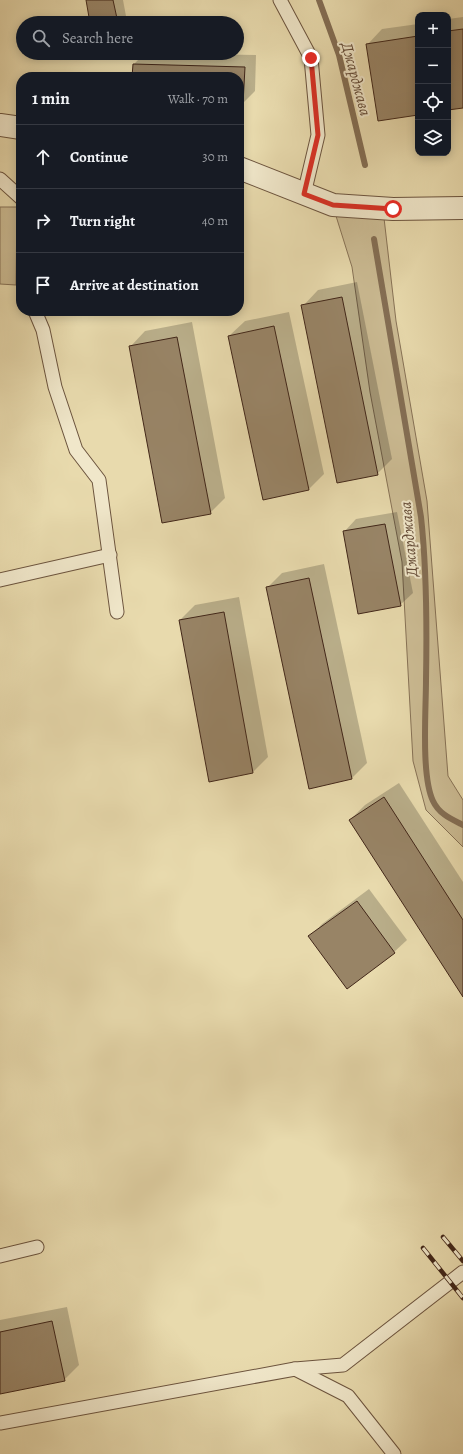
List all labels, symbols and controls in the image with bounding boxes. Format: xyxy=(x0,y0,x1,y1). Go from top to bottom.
map controls xyxy=(415,12,451,156)
button: + xyxy=(415,12,451,48)
search box xyxy=(16,16,244,60)
icon: search xyxy=(30,27,52,49)
text: Search here xyxy=(62,28,133,48)
water label: Джарджава xyxy=(335,39,376,118)
button: − xyxy=(415,48,451,84)
route end xyxy=(302,49,320,67)
button: locate xyxy=(415,84,451,120)
text: 1 min xyxy=(32,87,70,110)
text: Walk · 70 m xyxy=(168,90,228,107)
button: layers xyxy=(415,120,451,156)
icon: ahead xyxy=(32,146,54,168)
text: Continue xyxy=(70,147,128,167)
text: 30 m xyxy=(202,148,228,165)
route start xyxy=(384,200,402,218)
icon: right xyxy=(32,210,54,232)
text: Turn right xyxy=(70,211,135,231)
text: 40 m xyxy=(202,212,228,229)
icon: arrive xyxy=(32,274,54,296)
text: Arrive at destination xyxy=(70,275,199,295)
water label: Джарджава xyxy=(395,501,423,578)

